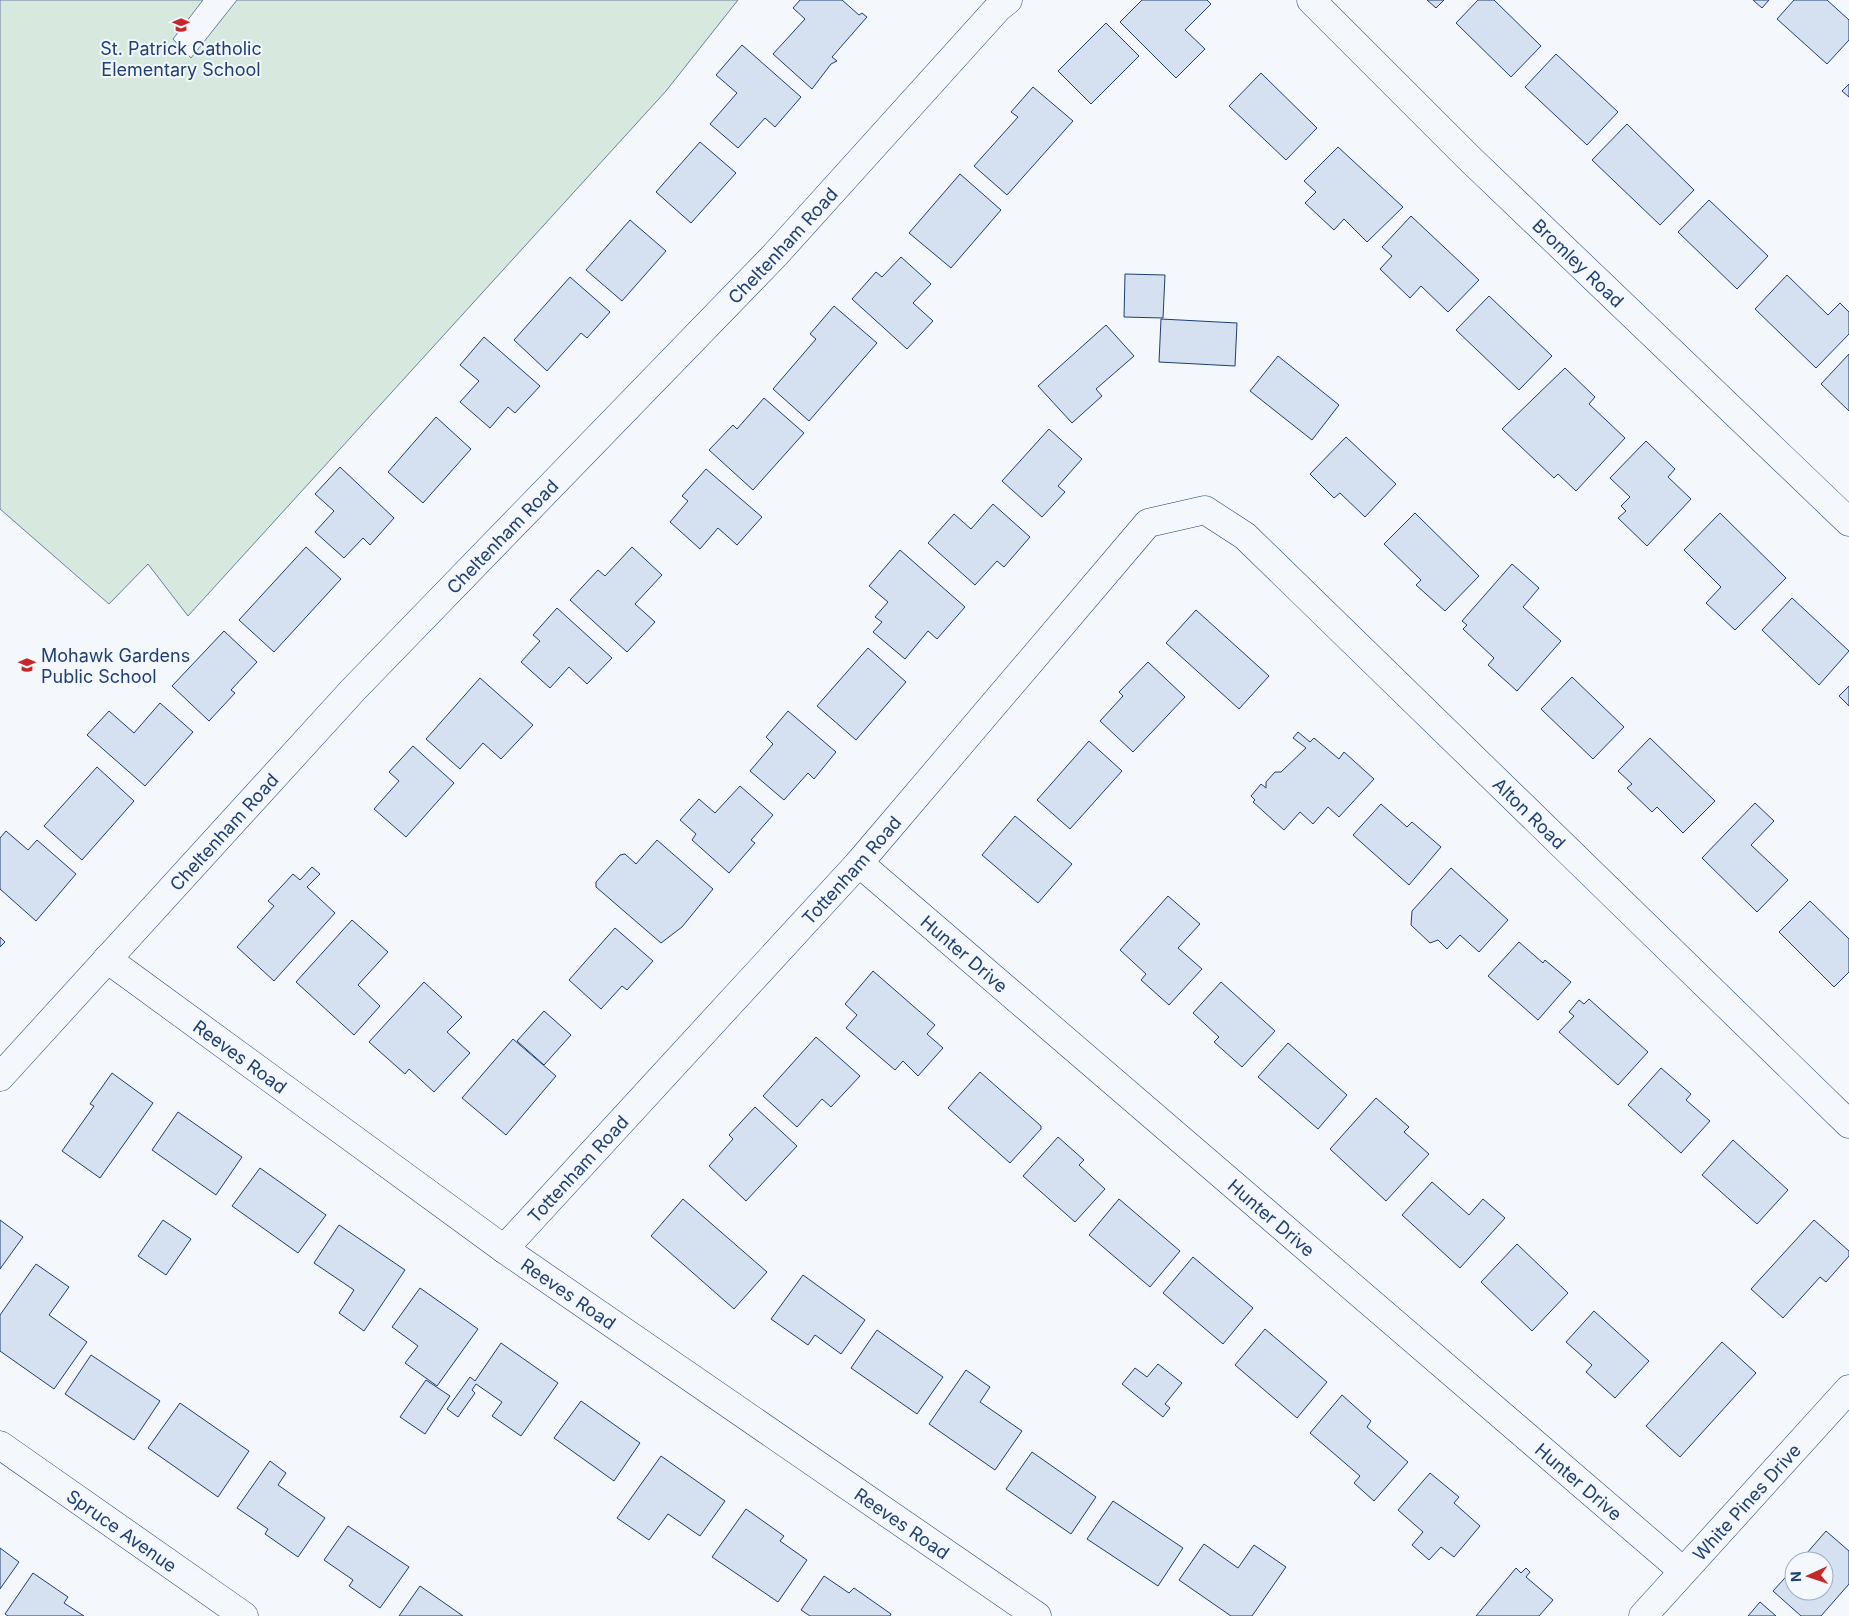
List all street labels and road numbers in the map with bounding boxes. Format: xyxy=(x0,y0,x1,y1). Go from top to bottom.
street label: Cheltenham Road xyxy=(723,183,841,308)
street label: Bromley Road xyxy=(1529,214,1628,311)
street label: Cheltenham Road xyxy=(442,475,562,598)
street label: Cheltenham Road xyxy=(165,769,282,895)
street label: Alton Road xyxy=(1489,773,1570,853)
street label: Tottenham Road xyxy=(797,811,905,929)
street label: Hunter Drive xyxy=(917,911,1012,997)
street label: Reeves Road xyxy=(190,1015,291,1097)
street label: Tottenham Road xyxy=(523,1111,632,1227)
street label: Hunter Drive xyxy=(1224,1175,1319,1260)
street label: Reeves Road xyxy=(517,1254,620,1333)
street label: Hunter Drive xyxy=(1531,1438,1626,1524)
street label: White Pines Drive xyxy=(1688,1439,1805,1565)
street label: Reeves Road xyxy=(851,1483,953,1563)
street label: Spruce Avenue xyxy=(63,1485,181,1576)

